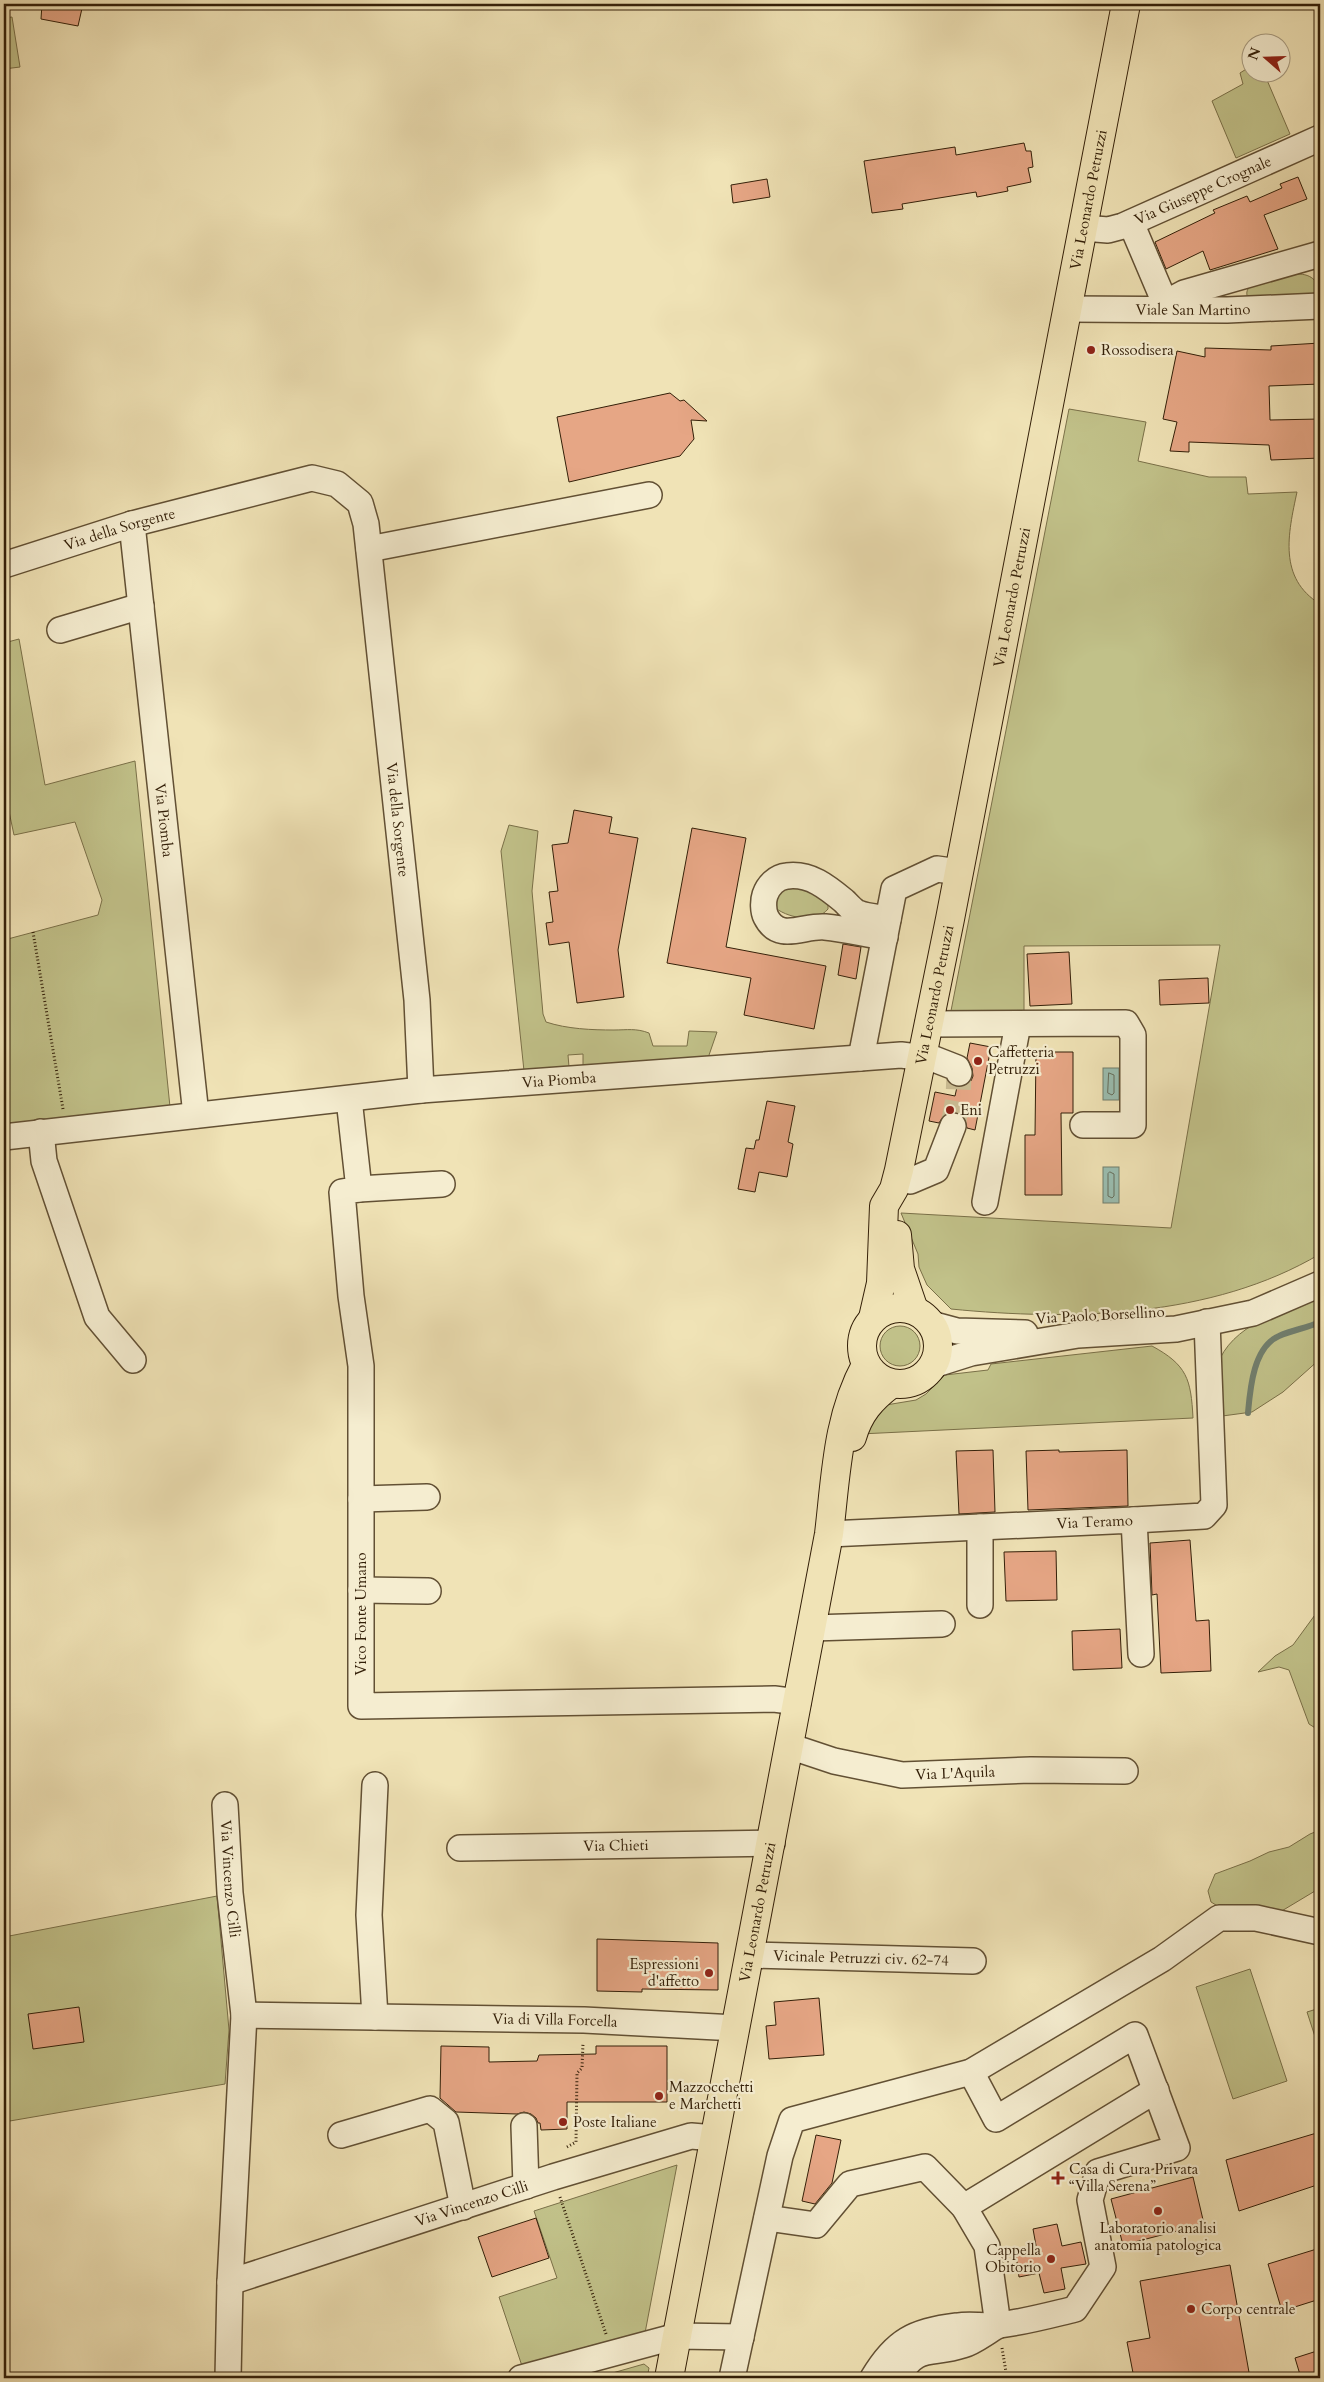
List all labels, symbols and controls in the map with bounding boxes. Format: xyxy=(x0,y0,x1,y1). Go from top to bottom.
north arrow xyxy=(1242,32,1292,82)
text: N xyxy=(1243,45,1265,63)
street label: Via Leonardo Petruzzi xyxy=(1065,128,1112,271)
street label: Via Giuseppe Crognale xyxy=(1131,151,1275,230)
street label: Viale San Martino xyxy=(1136,299,1251,320)
place label: Rossodisera xyxy=(1101,340,1174,360)
marker: Rossodisera xyxy=(1085,344,1097,356)
street label: Via della Sorgente xyxy=(61,503,177,555)
street label: Via Leonardo Petruzzi xyxy=(989,526,1035,669)
street label: Via della Sorgente xyxy=(382,761,414,878)
street label: Via Piomba xyxy=(150,782,178,859)
street label: Via Leonardo Petruzzi xyxy=(911,923,959,1067)
place label: Caffetteria Petruzzi xyxy=(988,1042,1055,1079)
marker: Caffetteria Petruzzi xyxy=(972,1055,984,1067)
street label: Via Piomba xyxy=(521,1067,597,1093)
place label: Eni xyxy=(960,1100,982,1120)
marker: Eni xyxy=(944,1104,956,1116)
street label: Via Paolo Borsellino xyxy=(1035,1302,1165,1328)
street label: Via Teramo xyxy=(1056,1510,1133,1534)
street label: Vico Fonte Umano xyxy=(351,1552,371,1676)
street label: Via L'Aquila xyxy=(915,1761,996,1784)
street label: Via Vincenzo Cilli xyxy=(216,1819,245,1939)
street label: Via Chieti xyxy=(583,1835,649,1856)
street label: Via Leonardo Petruzzi xyxy=(734,1841,780,1984)
street label: Vicinale Petruzzi civ. 62-74 xyxy=(773,1946,949,1970)
place label: Espressioni d'affetto xyxy=(629,1954,699,1991)
marker: Espressioni d'affetto xyxy=(703,1967,715,1979)
street label: Via di Villa Forcella xyxy=(492,2009,619,2032)
place label: Mazzocchetti e Marchetti xyxy=(669,2077,754,2114)
marker: Mazzocchetti e Marchetti xyxy=(653,2090,665,2102)
place label: Poste Italiane xyxy=(573,2112,657,2132)
marker: Poste Italiane xyxy=(557,2116,569,2128)
place label: Casa di Cura Privata “Villa Serena” xyxy=(1069,2159,1199,2196)
marker: Casa di Cura Privata “Villa Serena” xyxy=(1051,2171,1065,2185)
street label: Via Vincenzo Cilli xyxy=(412,2176,531,2231)
marker: Laboratorio analisi anatomia patologica xyxy=(1152,2205,1164,2217)
place label: Laboratorio analisi anatomia patologica xyxy=(1095,2218,1222,2255)
place label: Cappella Obitorio xyxy=(985,2240,1042,2277)
marker: Cappella Obitorio xyxy=(1045,2253,1057,2265)
place label: Corpo centrale xyxy=(1201,2299,1296,2319)
marker: Corpo centrale xyxy=(1185,2303,1197,2315)

